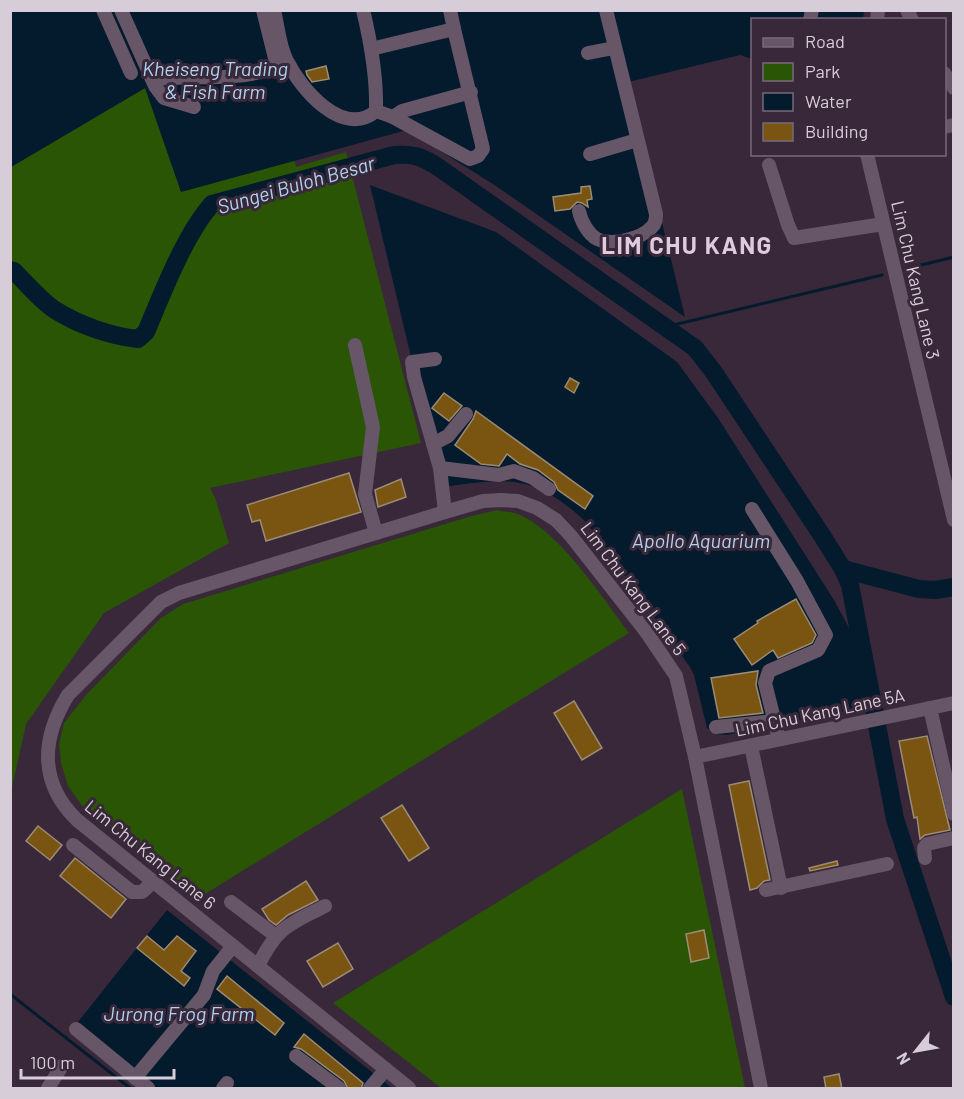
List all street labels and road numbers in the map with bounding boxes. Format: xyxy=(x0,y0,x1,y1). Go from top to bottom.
street label: Lim Chu Kang Lane 3 xyxy=(887,198,945,361)
street label: Lim Chu Kang Lane 5 xyxy=(576,517,691,660)
street label: Lim Chu Kang Lane 5A xyxy=(733,683,907,741)
street label: Lim Chu Kang Lane 6 xyxy=(81,795,220,914)

